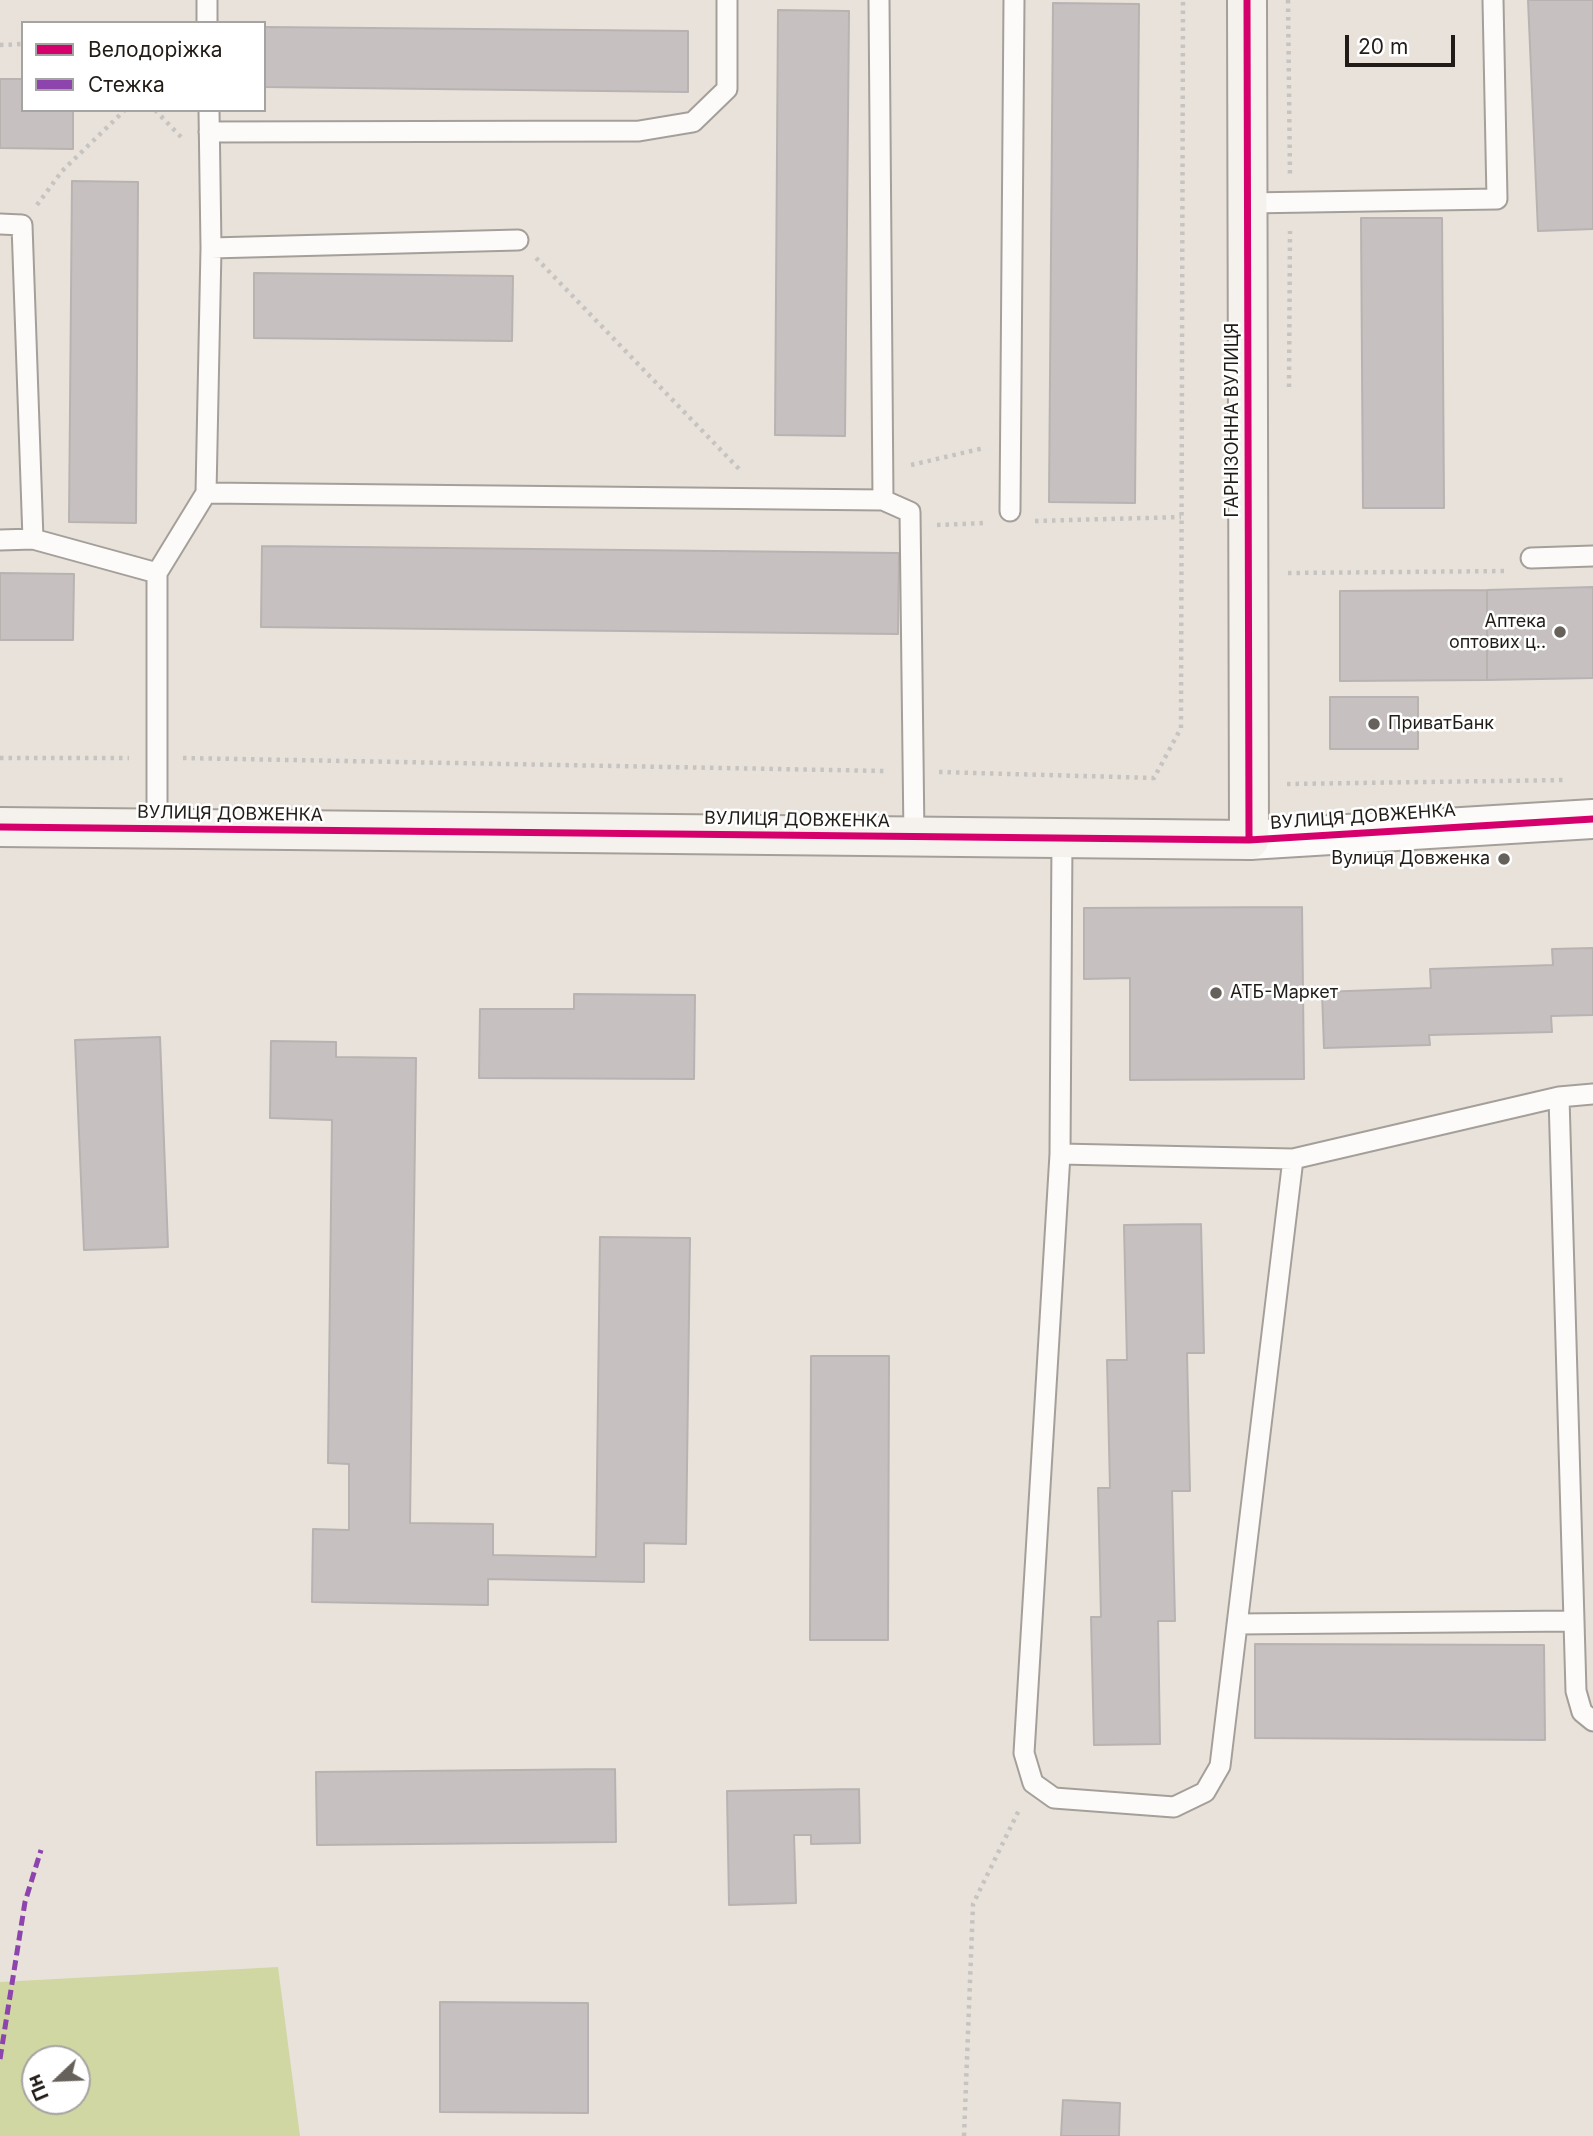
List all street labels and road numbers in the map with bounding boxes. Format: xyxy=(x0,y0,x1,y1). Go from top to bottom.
street label: ГАРНІЗОННА ВУЛИЦЯ xyxy=(1222,323,1244,517)
street label: ВУЛИЦЯ ДОВЖЕНКА xyxy=(1269,800,1457,834)
street label: ВУЛИЦЯ ДОВЖЕНКА xyxy=(137,802,323,826)
street label: ВУЛИЦЯ ДОВЖЕНКА xyxy=(704,808,890,832)

